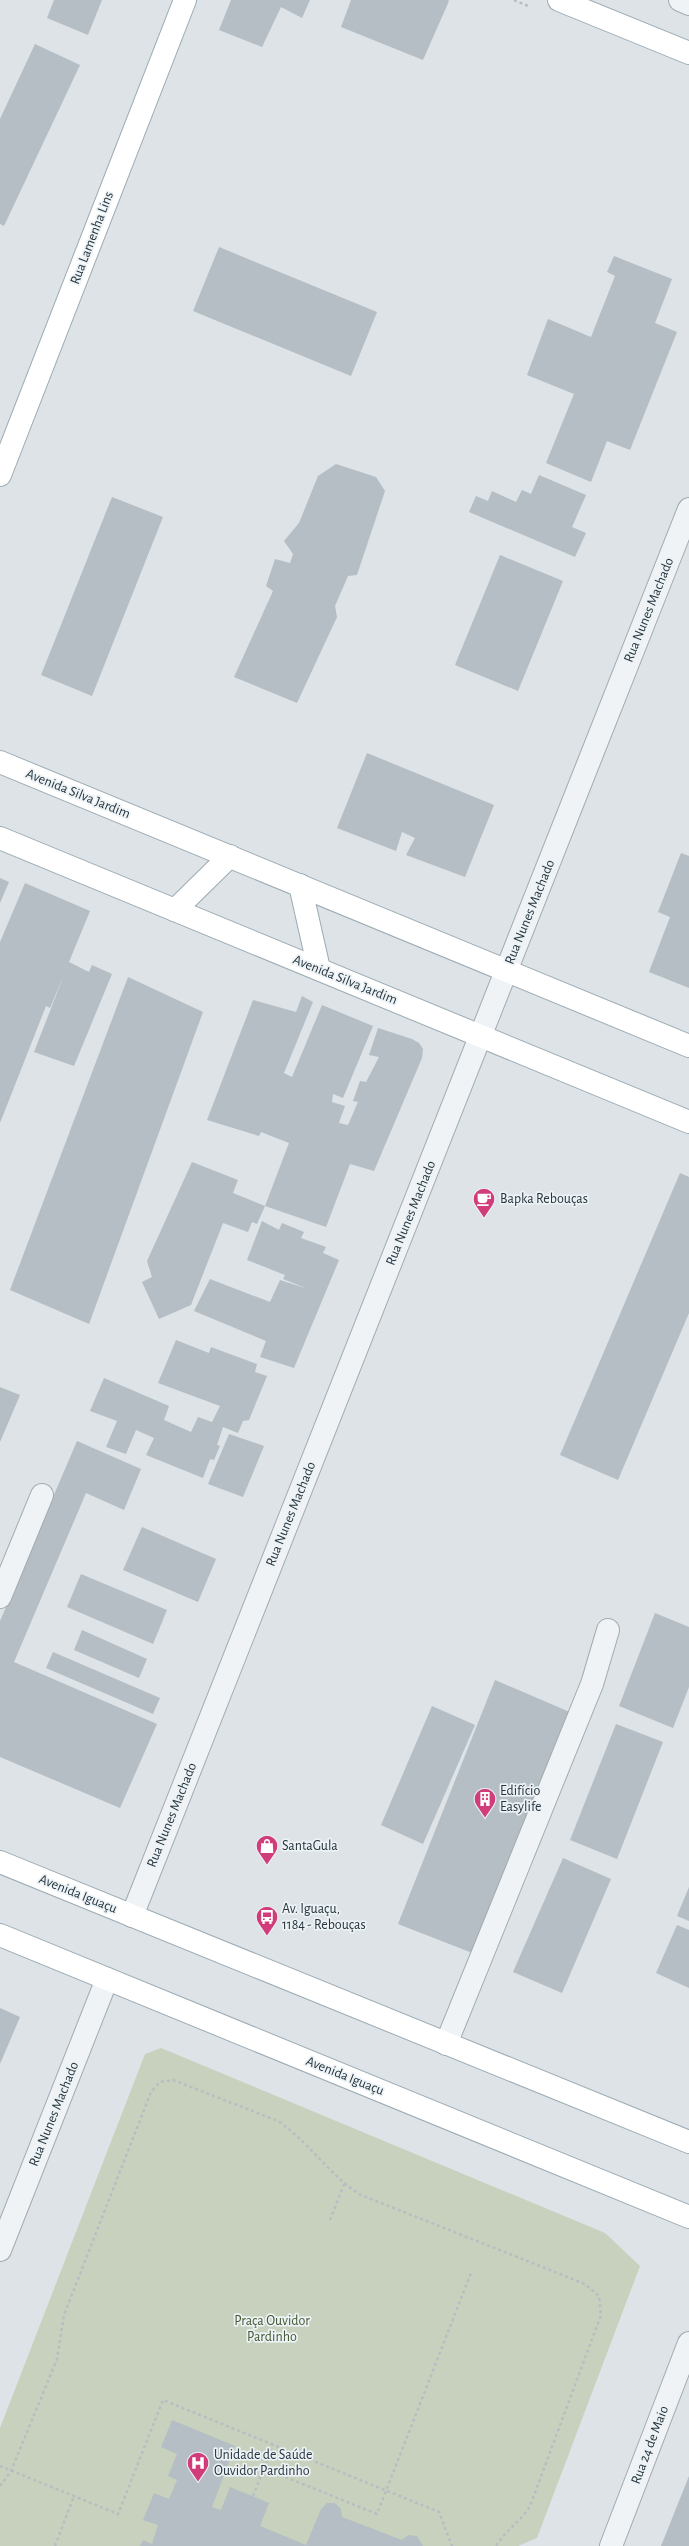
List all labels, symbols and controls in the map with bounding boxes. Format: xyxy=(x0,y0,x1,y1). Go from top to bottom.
street label: Rua Lamenha Lins xyxy=(68,190,116,286)
street label: Rua Nunes Machado xyxy=(622,556,676,664)
street label: Avenida Silva Jardim xyxy=(24,767,132,821)
street label: Rua Nunes Machado xyxy=(503,858,557,966)
street label: Avenida Silva Jardim xyxy=(291,953,399,1007)
street label: Rua Nunes Machado xyxy=(384,1159,438,1267)
cafe icon: Bapka Rebouças xyxy=(471,1186,497,1219)
place label: Bapka Rebouças xyxy=(500,1192,588,1206)
street label: Rua Nunes Machado xyxy=(264,1460,318,1568)
street label: Rua Nunes Machado xyxy=(145,1761,199,1869)
place label: Edifício Easylife xyxy=(500,1784,541,1814)
building icon: Edifício Easylife xyxy=(472,1786,498,1819)
shop icon: SantaGula xyxy=(254,1833,280,1866)
place label: SantaGula xyxy=(282,1839,338,1853)
street label: Avenida Iguaçu xyxy=(37,1872,119,1916)
place label: Av. Iguaçu, 1184 - Rebouças xyxy=(282,1902,366,1932)
bus stop icon: Av. Iguaçu, 1184 - Rebouças xyxy=(254,1904,280,1937)
street label: Avenida Iguaçu xyxy=(304,2054,386,2098)
street label: Rua Nunes Machado xyxy=(27,2060,81,2168)
park label: Praça Ouvidor Pardinho xyxy=(234,2314,310,2344)
street label: Rua 24 de Maio xyxy=(629,2404,671,2486)
place label: Unidade de Saúde Ouvidor Pardinho xyxy=(214,2448,312,2478)
hospital icon: Unidade de Saúde Ouvidor Pardinho xyxy=(185,2450,211,2483)

